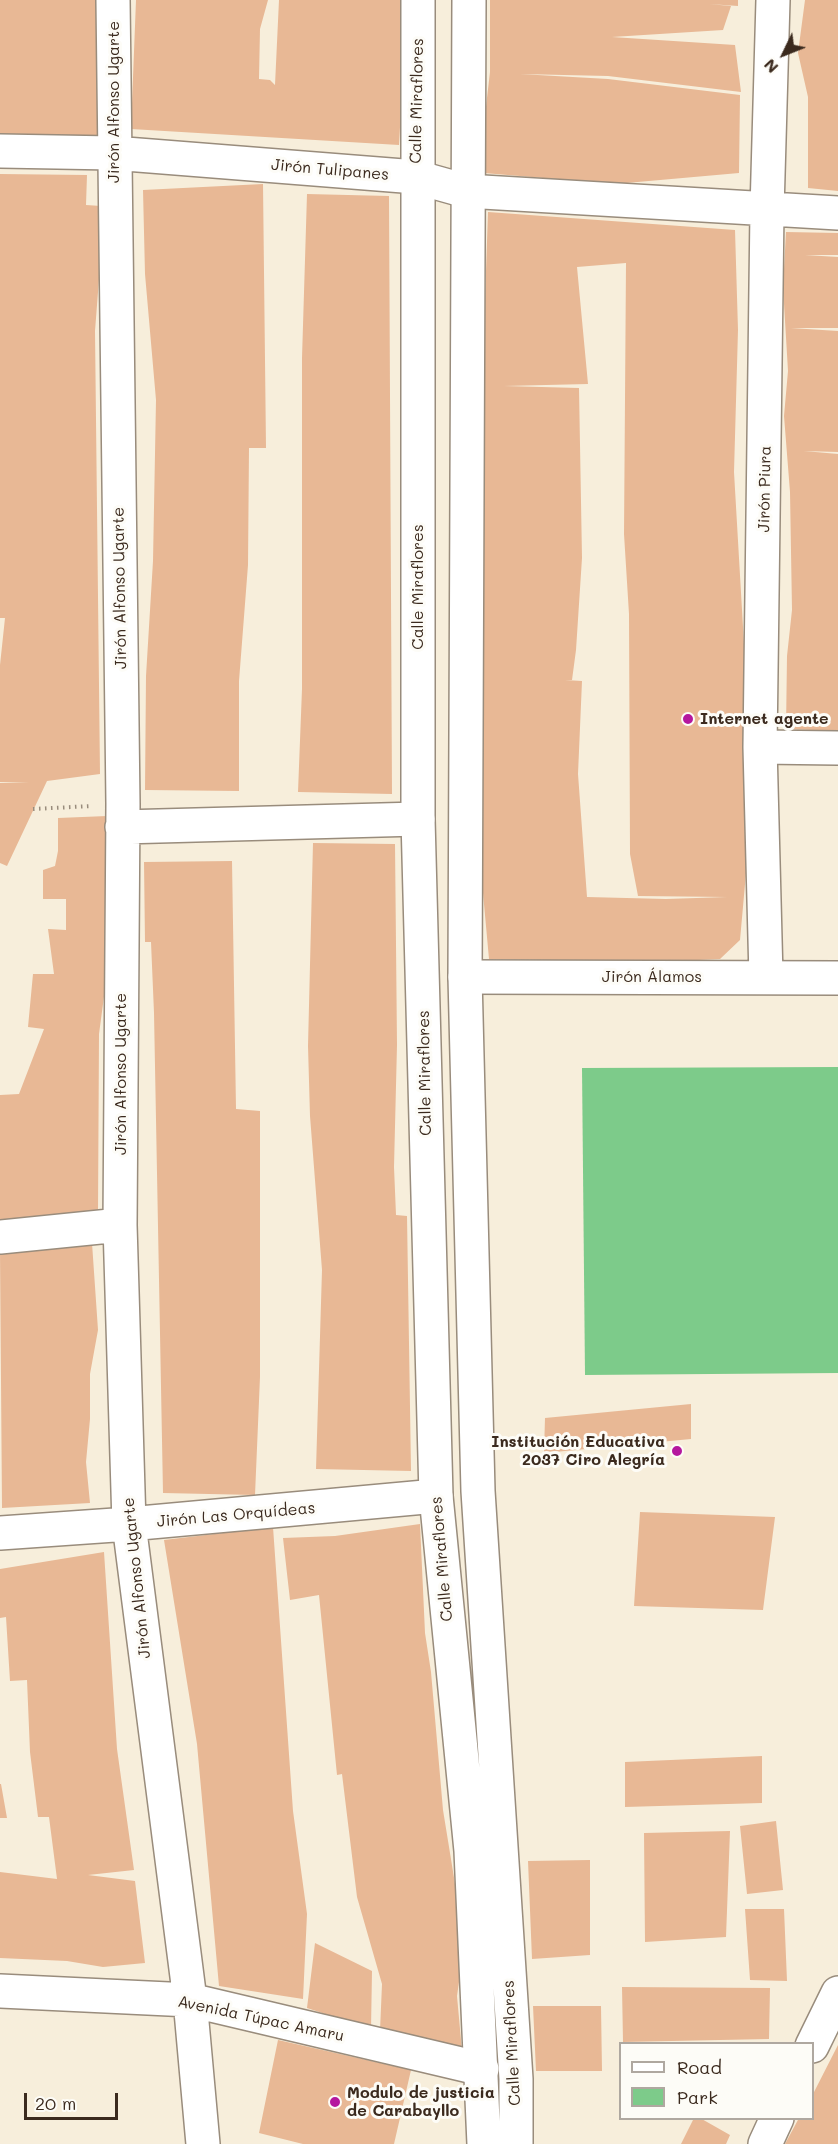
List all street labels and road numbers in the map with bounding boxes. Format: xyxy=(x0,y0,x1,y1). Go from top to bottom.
street label: Jirón Alfonso Ugarte xyxy=(104,21,124,183)
street label: Calle Miraflores xyxy=(406,38,428,164)
street label: Jirón Tulipanes xyxy=(270,155,390,185)
street label: Jirón Piura xyxy=(755,446,775,532)
street label: Jirón Alfonso Ugarte xyxy=(109,507,131,669)
street label: Calle Miraflores xyxy=(408,524,428,650)
street label: Jirón Álamos xyxy=(602,967,702,987)
street label: Jirón Alfonso Ugarte xyxy=(111,993,131,1155)
street label: Calle Miraflores xyxy=(414,1010,436,1136)
street label: Jirón Alfonso Ugarte xyxy=(119,1496,155,1660)
street label: Calle Miraflores xyxy=(427,1496,457,1622)
street label: Jirón Las Orquídeas xyxy=(156,1499,316,1531)
street label: Calle Miraflores xyxy=(499,1980,525,2106)
street label: Avenida Túpac Amaru xyxy=(176,1992,346,2046)

